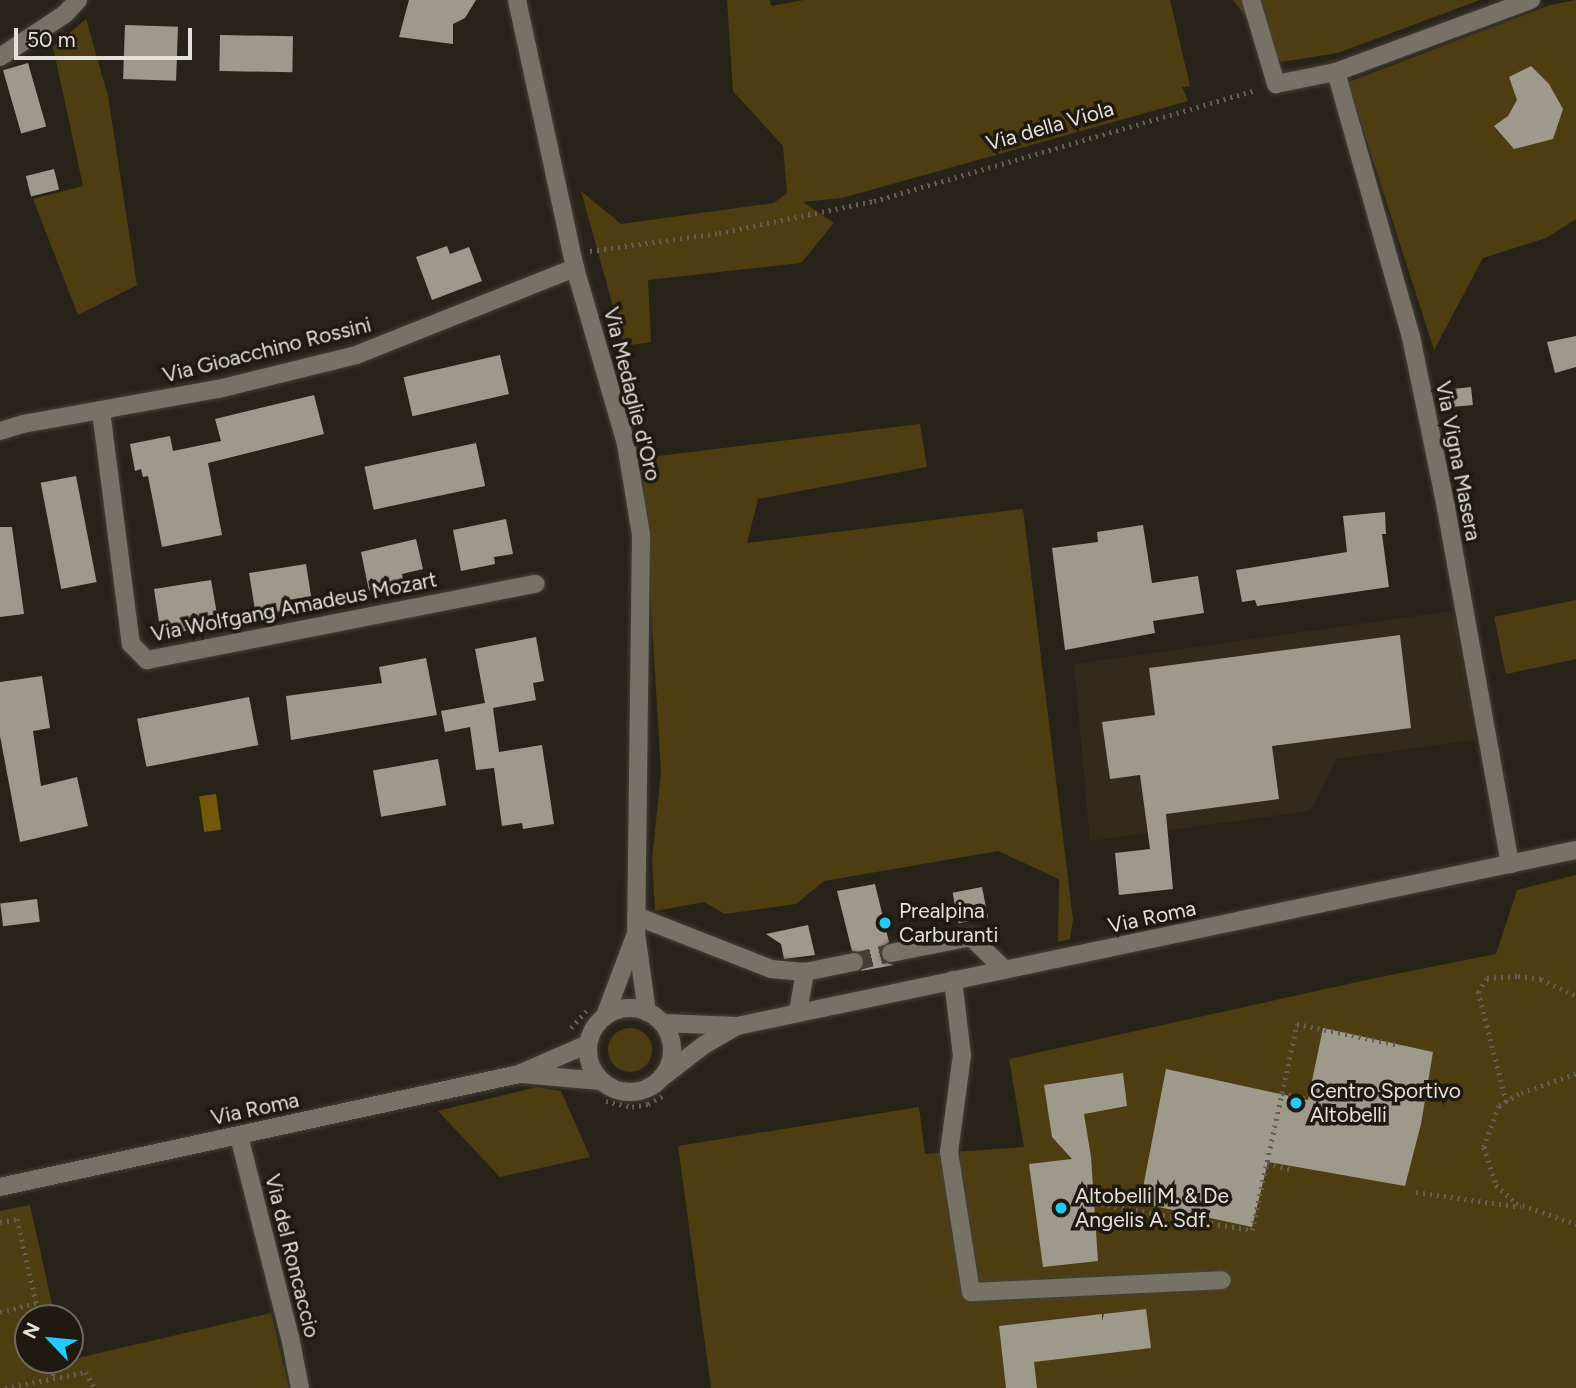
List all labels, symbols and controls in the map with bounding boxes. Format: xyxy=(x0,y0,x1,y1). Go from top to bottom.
scale bar xyxy=(18,14,196,58)
text: 50 m xyxy=(27,27,76,52)
street label: Via della Viola xyxy=(983,96,1117,156)
street label: Via Medaglie d'Oro xyxy=(598,305,666,483)
street label: Via Gioacchino Rossini xyxy=(160,312,374,388)
street label: Via Vigna Masera xyxy=(1430,379,1486,543)
street label: Via Wolfgang Amadeus Mozart xyxy=(149,567,439,647)
street label: Via Roma xyxy=(1106,895,1198,939)
place label: Prealpina Carburanti xyxy=(899,898,998,948)
marker: Prealpina Carburanti xyxy=(877,915,893,931)
place label: Centro Sportivo Altobelli xyxy=(1310,1078,1461,1128)
street label: Via Roma xyxy=(209,1087,301,1131)
marker: Centro Sportivo Altobelli xyxy=(1288,1095,1304,1111)
street label: Via del Roncaccio xyxy=(259,1172,325,1340)
place label: Altobelli M. & De Angelis A. Sdf. xyxy=(1075,1183,1229,1233)
marker: Altobelli M. & De Angelis A. Sdf. xyxy=(1053,1200,1069,1216)
north arrow xyxy=(14,1304,84,1374)
text: N xyxy=(18,1319,45,1342)

